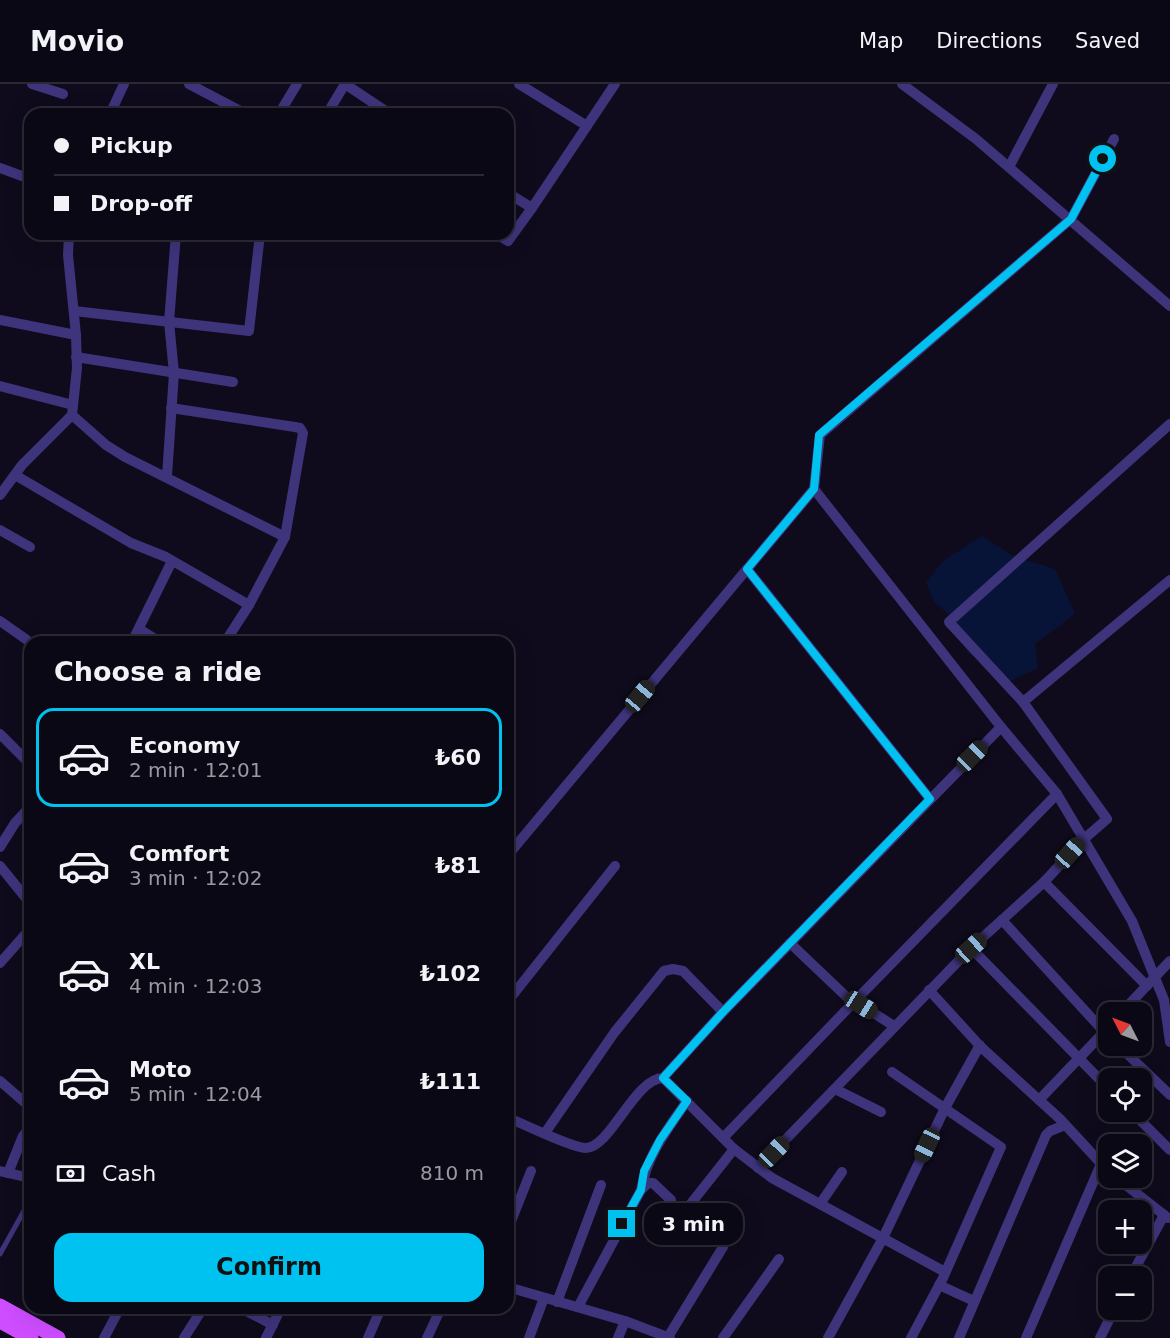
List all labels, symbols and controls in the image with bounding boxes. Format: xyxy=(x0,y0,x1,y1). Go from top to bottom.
text: Movio xyxy=(30,25,124,58)
text: Map xyxy=(859,29,903,53)
text: Directions xyxy=(936,29,1042,53)
text: Saved xyxy=(1075,29,1140,53)
text: Pickup xyxy=(90,133,173,158)
route start xyxy=(1089,145,1116,172)
text: Drop-off xyxy=(90,191,192,216)
text: Choose a ride xyxy=(54,656,262,687)
car xyxy=(622,676,658,716)
icon: car xyxy=(57,731,111,785)
text: Economy xyxy=(129,733,240,758)
car xyxy=(953,737,991,775)
text: ₺60 xyxy=(435,745,481,770)
text: 2 min · 12:01 xyxy=(129,758,263,782)
car xyxy=(1051,834,1089,872)
icon: car xyxy=(57,839,111,893)
text: Comfort xyxy=(129,841,229,866)
text: ₺81 xyxy=(435,853,481,878)
text: 3 min · 12:02 xyxy=(129,866,263,890)
car xyxy=(952,929,990,967)
icon: car xyxy=(57,947,111,1001)
text: XL xyxy=(129,949,160,974)
text: ₺102 xyxy=(420,961,481,986)
text: 4 min · 12:03 xyxy=(129,974,263,998)
car xyxy=(841,988,881,1022)
north arrow xyxy=(1098,1002,1152,1056)
map controls xyxy=(1098,1002,1152,1320)
icon: car xyxy=(57,1055,111,1109)
text: Moto xyxy=(129,1057,192,1082)
button: locate xyxy=(1098,1068,1152,1122)
text: ₺111 xyxy=(420,1069,481,1094)
text: 5 min · 12:04 xyxy=(129,1082,263,1106)
car xyxy=(911,1125,943,1165)
car xyxy=(755,1133,793,1171)
button: layers xyxy=(1098,1134,1152,1188)
icon: cash xyxy=(54,1157,87,1190)
text: Cash xyxy=(102,1161,156,1186)
text: 810 m xyxy=(420,1161,484,1185)
button: + xyxy=(1098,1200,1152,1254)
callout: 3 min xyxy=(643,1203,742,1245)
route end xyxy=(608,1210,635,1237)
text: 3 min xyxy=(662,1212,725,1236)
button: Confirm xyxy=(54,1233,484,1302)
button: − xyxy=(1098,1266,1152,1320)

